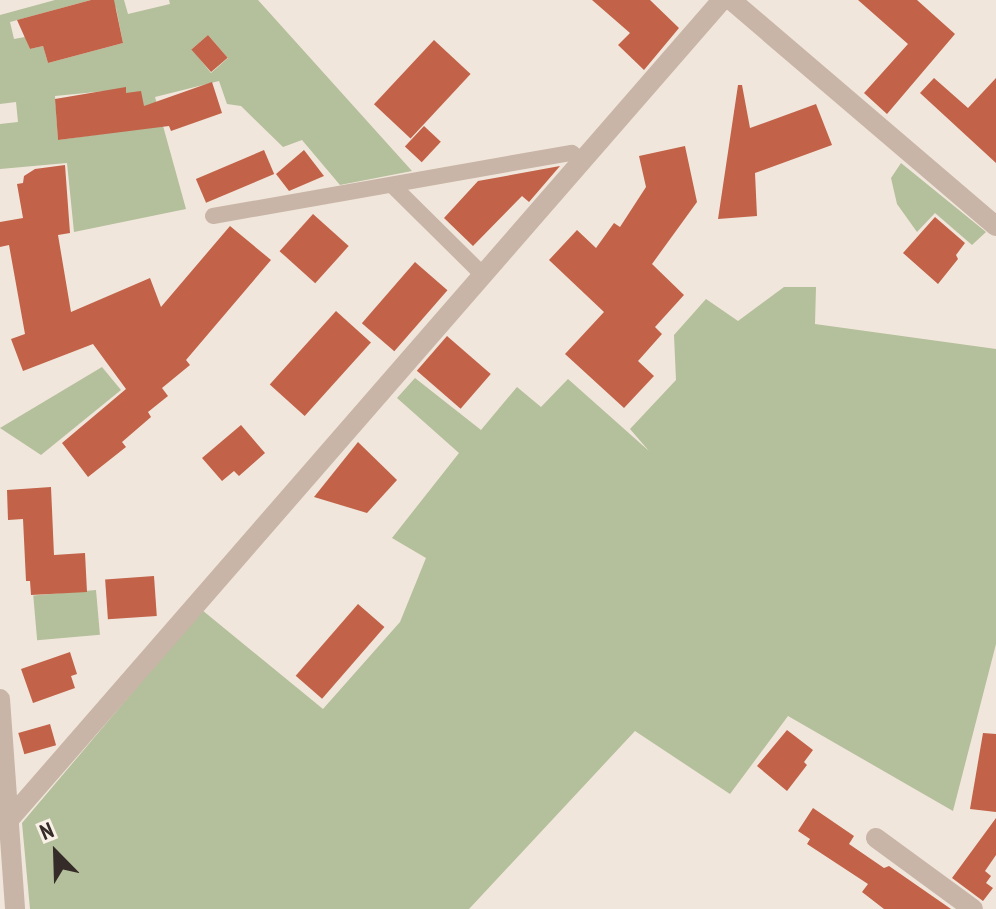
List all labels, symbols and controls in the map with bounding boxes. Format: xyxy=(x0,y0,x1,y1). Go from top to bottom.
north arrow xyxy=(16,813,96,893)
text: N xyxy=(36,816,58,846)

